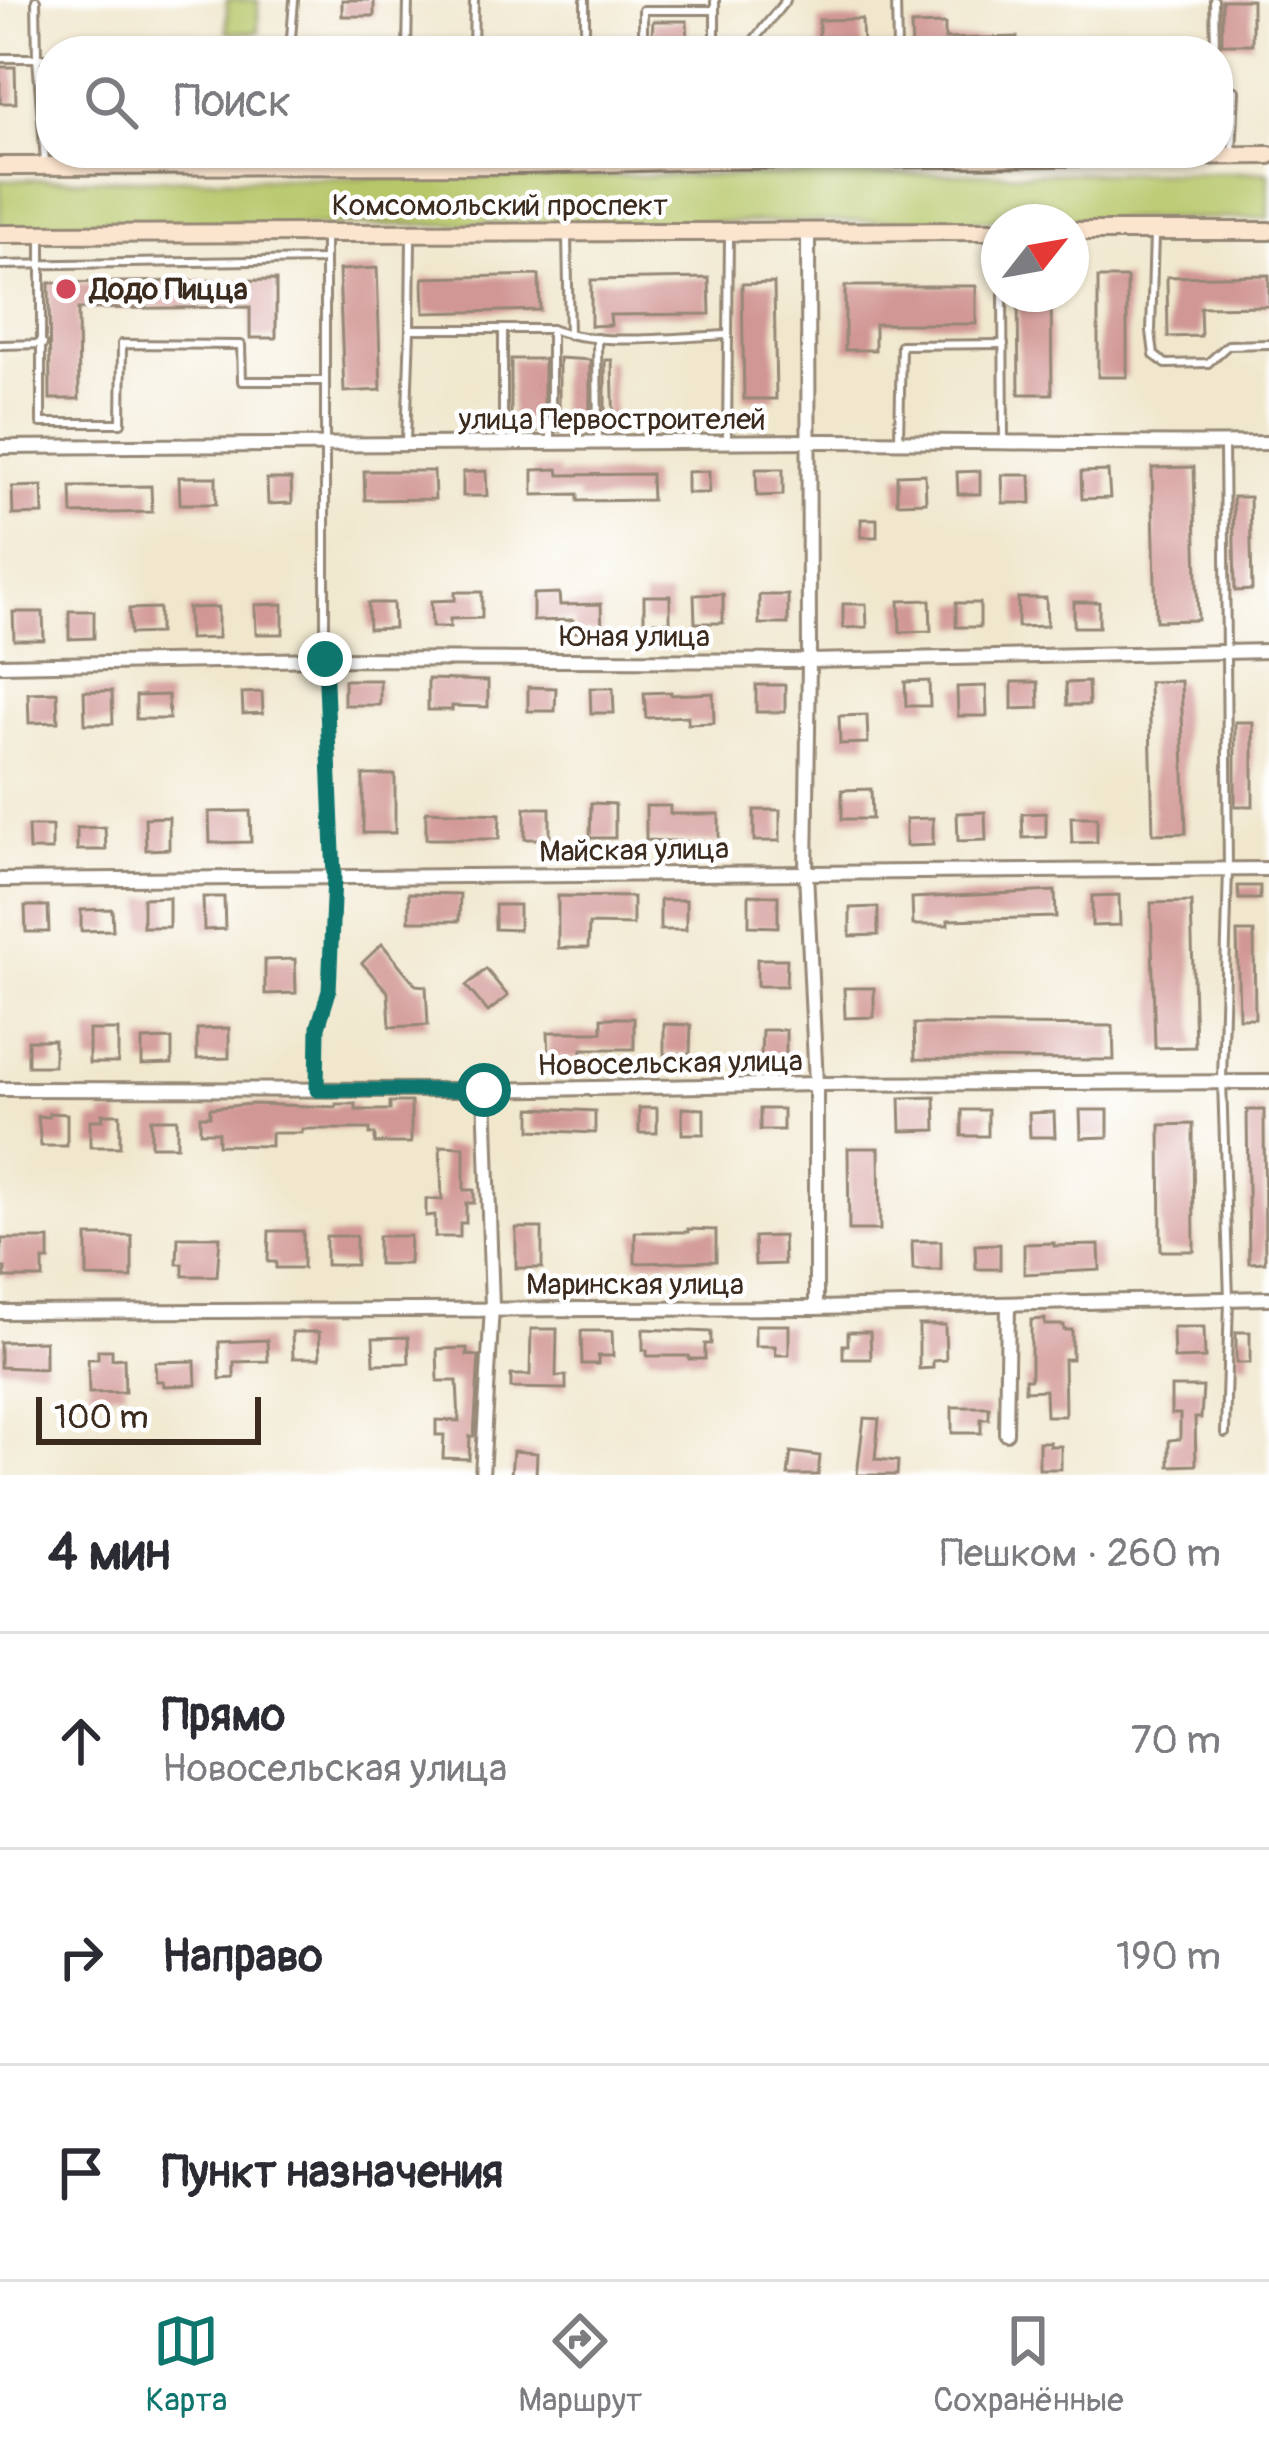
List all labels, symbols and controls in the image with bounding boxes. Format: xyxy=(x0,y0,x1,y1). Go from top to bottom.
search box xyxy=(36,36,1233,168)
icon: search xyxy=(78,69,144,135)
text: Поиск xyxy=(174,74,291,130)
street label: Комсомольский проспект xyxy=(332,187,668,224)
north arrow xyxy=(981,204,1089,312)
place label: Додо Пицца xyxy=(88,271,248,308)
marker: Додо Пицца xyxy=(53,276,79,302)
street label: улица Первостроителей xyxy=(457,401,766,438)
street label: Юная улица xyxy=(560,618,710,655)
route end xyxy=(298,632,352,686)
street label: Майская улица xyxy=(539,830,729,871)
street label: Новосельская улица xyxy=(537,1043,803,1084)
route start xyxy=(457,1063,511,1117)
street label: Маринская улица xyxy=(526,1266,744,1303)
scale bar xyxy=(36,1391,261,1444)
text: 100 m xyxy=(54,1397,148,1438)
text: 4 мин xyxy=(48,1521,170,1585)
text: Пешком · 260 m xyxy=(940,1529,1221,1578)
text: Прямо xyxy=(162,1688,285,1744)
icon: ahead xyxy=(48,1708,114,1774)
text: 70 m xyxy=(1131,1716,1221,1765)
text: Новосельская улица xyxy=(162,1744,507,1793)
icon: right xyxy=(48,1924,114,1990)
text: Направо xyxy=(162,1929,323,1985)
text: 190 m xyxy=(1116,1932,1221,1981)
icon: arrive xyxy=(48,2140,114,2206)
text: Пункт назначения xyxy=(162,2145,503,2201)
tab: Карта xyxy=(145,2308,227,2421)
tab: Маршрут xyxy=(518,2308,642,2421)
tab: Сохранённые xyxy=(933,2308,1124,2421)

